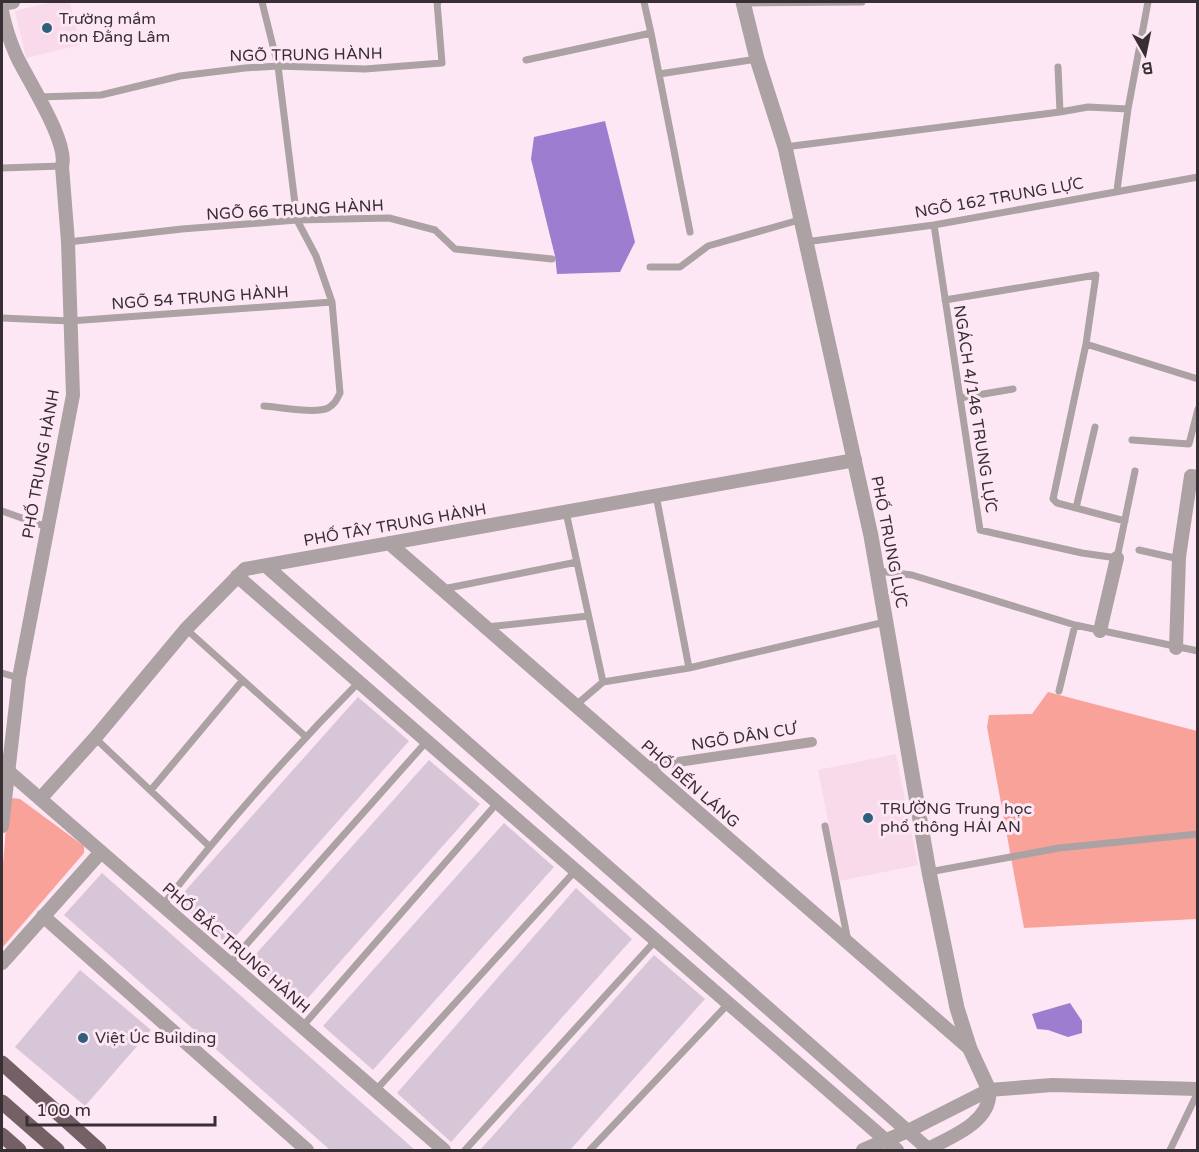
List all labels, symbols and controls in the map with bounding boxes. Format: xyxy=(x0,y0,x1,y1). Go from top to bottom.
place label: Trường mầm non Đằng Lâm xyxy=(59,9,170,47)
marker: Trường mầm non Đằng Lâm xyxy=(40,21,54,35)
north arrow xyxy=(1115,24,1175,84)
street label: NGÕ TRUNG HÀNH xyxy=(229,44,383,66)
text: B xyxy=(1140,57,1154,79)
street label: NGÕ 162 TRUNG LỰC xyxy=(913,173,1085,223)
street label: NGÕ 66 TRUNG HÀNH xyxy=(206,195,384,225)
street label: NGÕ 54 TRUNG HÀNH xyxy=(111,282,289,314)
street label: NGÁCH 4/146 TRUNG LỰC xyxy=(949,304,1001,514)
street label: PHỐ TRUNG HÀNH xyxy=(18,388,64,540)
street label: PHỐ TRUNG LỰC xyxy=(866,474,912,610)
street label: PHỐ TÂY TRUNG HÀNH xyxy=(302,499,488,551)
street label: NGÕ DÂN CƯ xyxy=(690,719,800,755)
street label: PHỐ BẾN LÁNG xyxy=(637,736,743,832)
place label: TRƯỜNG Trung học phổ thông HẢI AN xyxy=(880,799,1032,837)
marker: TRƯỜNG Trung học phổ thông HẢI AN xyxy=(861,811,875,825)
street label: PHỐ BẮC TRUNG HÀNH xyxy=(158,878,314,1018)
place label: Việt Úc Building xyxy=(95,1028,216,1048)
marker: Việt Úc Building xyxy=(76,1031,90,1045)
scale bar xyxy=(27,1089,214,1127)
text: 100 m xyxy=(36,1099,91,1121)

